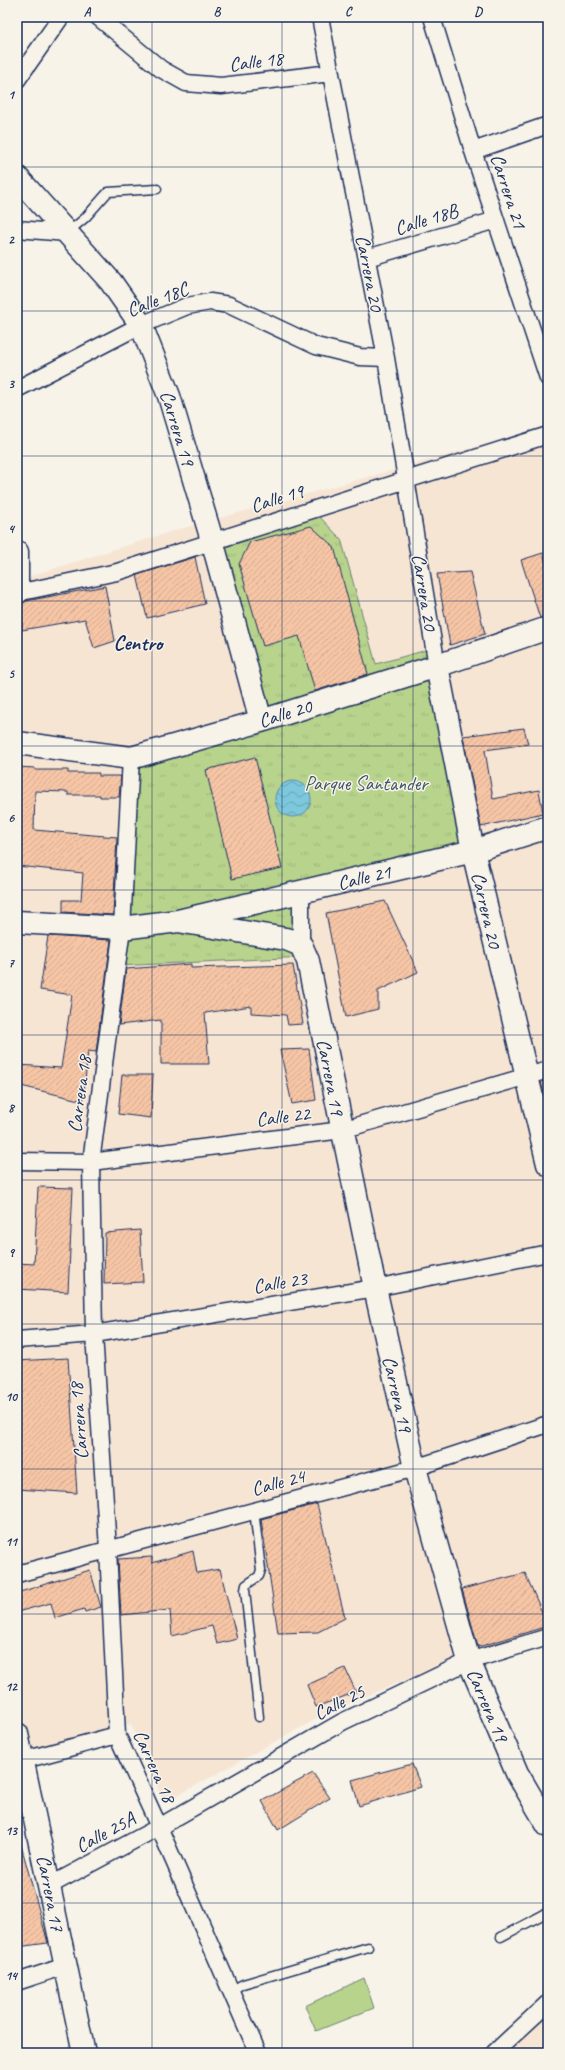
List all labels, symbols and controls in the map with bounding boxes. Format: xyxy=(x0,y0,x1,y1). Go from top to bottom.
text: A xyxy=(84,4,92,20)
text: B xyxy=(214,4,222,20)
text: C xyxy=(345,4,353,20)
text: D xyxy=(474,4,483,20)
street label: Calle 18 xyxy=(228,46,287,77)
text: 1 xyxy=(8,87,16,103)
street label: Carrera 21 xyxy=(485,151,533,233)
street label: Calle 18B xyxy=(392,198,462,241)
text: 2 xyxy=(8,232,15,248)
street label: Carrera 20 xyxy=(350,233,390,315)
street label: Calle 18C xyxy=(123,275,194,323)
text: 3 xyxy=(8,376,15,392)
street label: Carrera 19 xyxy=(154,388,201,471)
street label: Calle 19 xyxy=(248,478,309,518)
text: 4 xyxy=(8,521,16,537)
street label: Carrera 20 xyxy=(406,552,443,634)
district label: Centro xyxy=(114,630,165,656)
text: 5 xyxy=(8,666,15,682)
street label: Calle 20 xyxy=(256,693,317,733)
park label: Parque Santander xyxy=(304,771,429,796)
text: 6 xyxy=(8,810,15,826)
street label: Calle 21 xyxy=(335,859,394,896)
street label: Carrera 20 xyxy=(466,870,508,953)
text: 7 xyxy=(8,955,15,971)
street label: Carrera 19 xyxy=(311,1037,351,1119)
street label: Carrera 18 xyxy=(62,1052,98,1134)
text: 8 xyxy=(8,1100,16,1116)
street label: Calle 22 xyxy=(255,1101,314,1132)
text: 9 xyxy=(8,1245,15,1261)
street label: Calle 23 xyxy=(251,1266,311,1299)
street label: Carrera 19 xyxy=(377,1354,419,1437)
street label: Carrera 18 xyxy=(63,1380,94,1460)
text: 10 xyxy=(5,1389,18,1405)
street label: Calle 24 xyxy=(249,1463,310,1502)
text: 11 xyxy=(5,1534,19,1550)
street label: Carrera 19 xyxy=(461,1665,515,1748)
text: 12 xyxy=(5,1679,18,1695)
street label: Calle 25 xyxy=(309,1679,370,1726)
street label: Carrera 18 xyxy=(127,1726,182,1808)
street label: Calle 25A xyxy=(71,1806,140,1859)
text: 13 xyxy=(5,1823,18,1839)
street label: Carrera 17 xyxy=(31,1853,70,1934)
text: 14 xyxy=(5,1968,19,1984)

